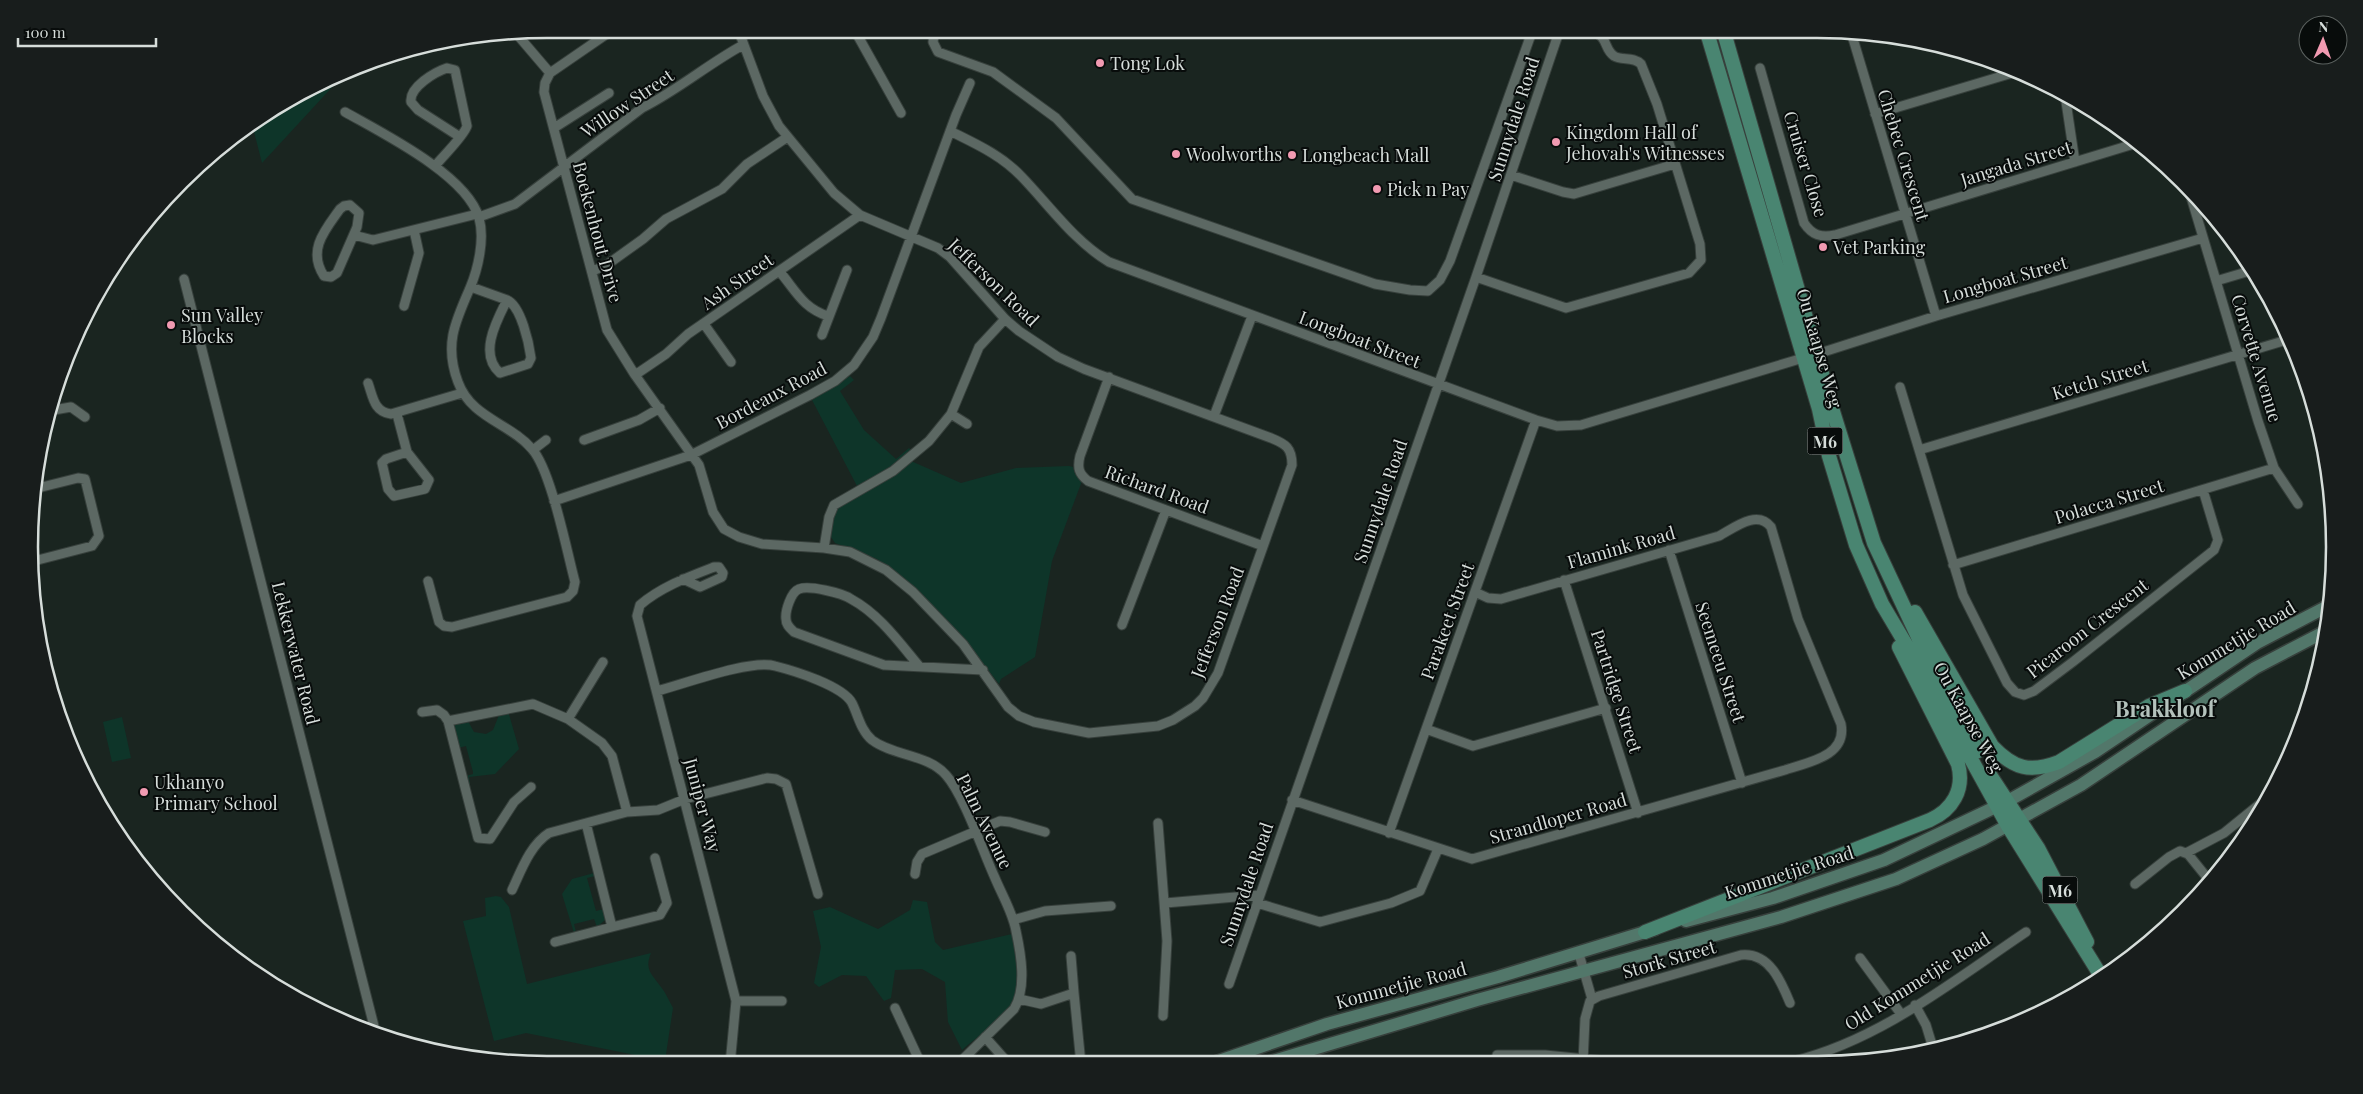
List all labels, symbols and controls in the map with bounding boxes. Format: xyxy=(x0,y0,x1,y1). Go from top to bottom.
scale bar xyxy=(18,15,155,47)
north arrow xyxy=(2298,15,2348,65)
text: N xyxy=(2318,17,2329,36)
text: 100 m xyxy=(25,22,66,42)
place label: Tong Lok xyxy=(1110,51,1185,75)
street label: Sunnydale Road xyxy=(1482,53,1545,184)
marker: Tong Lok xyxy=(1094,57,1106,69)
street label: Willow Street xyxy=(575,63,679,143)
street label: Chebec Crescent xyxy=(1873,86,1936,224)
street label: Cruiser Close xyxy=(1778,108,1834,220)
place label: Kingdom Hall of Jehovah's Witnesses xyxy=(1565,120,1725,165)
street label: Jangada Street xyxy=(1956,134,2075,192)
marker: Kingdom Hall of Jehovah's Witnesses xyxy=(1550,136,1562,148)
place label: Woolworths xyxy=(1185,142,1282,166)
place label: Longbeach Mall xyxy=(1302,143,1429,167)
marker: Woolworths xyxy=(1170,148,1182,160)
marker: Longbeach Mall xyxy=(1286,149,1298,161)
street label: Boekenhout Drive xyxy=(568,159,628,305)
place label: Pick n Pay xyxy=(1387,177,1469,201)
marker: Pick n Pay xyxy=(1371,183,1383,195)
street label: Jefferson Road xyxy=(943,232,1045,332)
place label: Vet Parking xyxy=(1832,235,1926,259)
marker: Vet Parking xyxy=(1817,241,1829,253)
street label: Ash Street xyxy=(695,247,778,315)
street label: Longboat Street xyxy=(1940,250,2071,308)
street label: Ou Kaapse Weg xyxy=(1791,285,1849,411)
street label: Corvette Avenue xyxy=(2226,291,2288,425)
place label: Sun Valley Blocks xyxy=(181,303,263,348)
street label: Longboat Street xyxy=(1296,305,1425,373)
marker: Sun Valley Blocks xyxy=(165,319,177,331)
street label: Ketch Street xyxy=(2049,353,2152,405)
street label: Bordeaux Road xyxy=(711,355,831,434)
road number: M6 xyxy=(1808,428,1842,454)
street label: Sunnydale Road xyxy=(1348,435,1413,566)
street label: Richard Road xyxy=(1102,459,1213,519)
street label: Polacca Street xyxy=(2051,473,2167,529)
street label: Flamink Road xyxy=(1564,520,1678,574)
street label: Parakeet Street xyxy=(1415,559,1479,683)
street label: Jefferson Road xyxy=(1184,562,1249,682)
street label: Picaroon Crescent xyxy=(2021,573,2153,683)
street label: Lekkerwater Road xyxy=(267,579,326,728)
street label: Kommetjie Road xyxy=(2172,595,2300,685)
street label: Seemeeu Street xyxy=(1690,599,1752,726)
street label: Partridge Street xyxy=(1586,626,1648,757)
street label: Ou Kaapse Weg xyxy=(1929,657,2010,777)
district label: Brakkloof xyxy=(2115,693,2217,723)
street label: Juniper Way xyxy=(679,754,727,855)
street label: Palm Avenue xyxy=(951,769,1019,873)
place label: Ukhanyo Primary School xyxy=(154,770,278,815)
marker: Ukhanyo Primary School xyxy=(138,786,150,798)
street label: Strandloper Road xyxy=(1487,787,1630,849)
street label: Sunnydale Road xyxy=(1214,818,1279,949)
street label: Kommetjie Road xyxy=(1721,840,1857,904)
road number: M6 xyxy=(2042,876,2078,904)
street label: Old Kommetjie Road xyxy=(1840,926,1995,1036)
street label: Stork Street xyxy=(1619,934,1719,984)
street label: Kommetjie Road xyxy=(1333,956,1470,1014)

